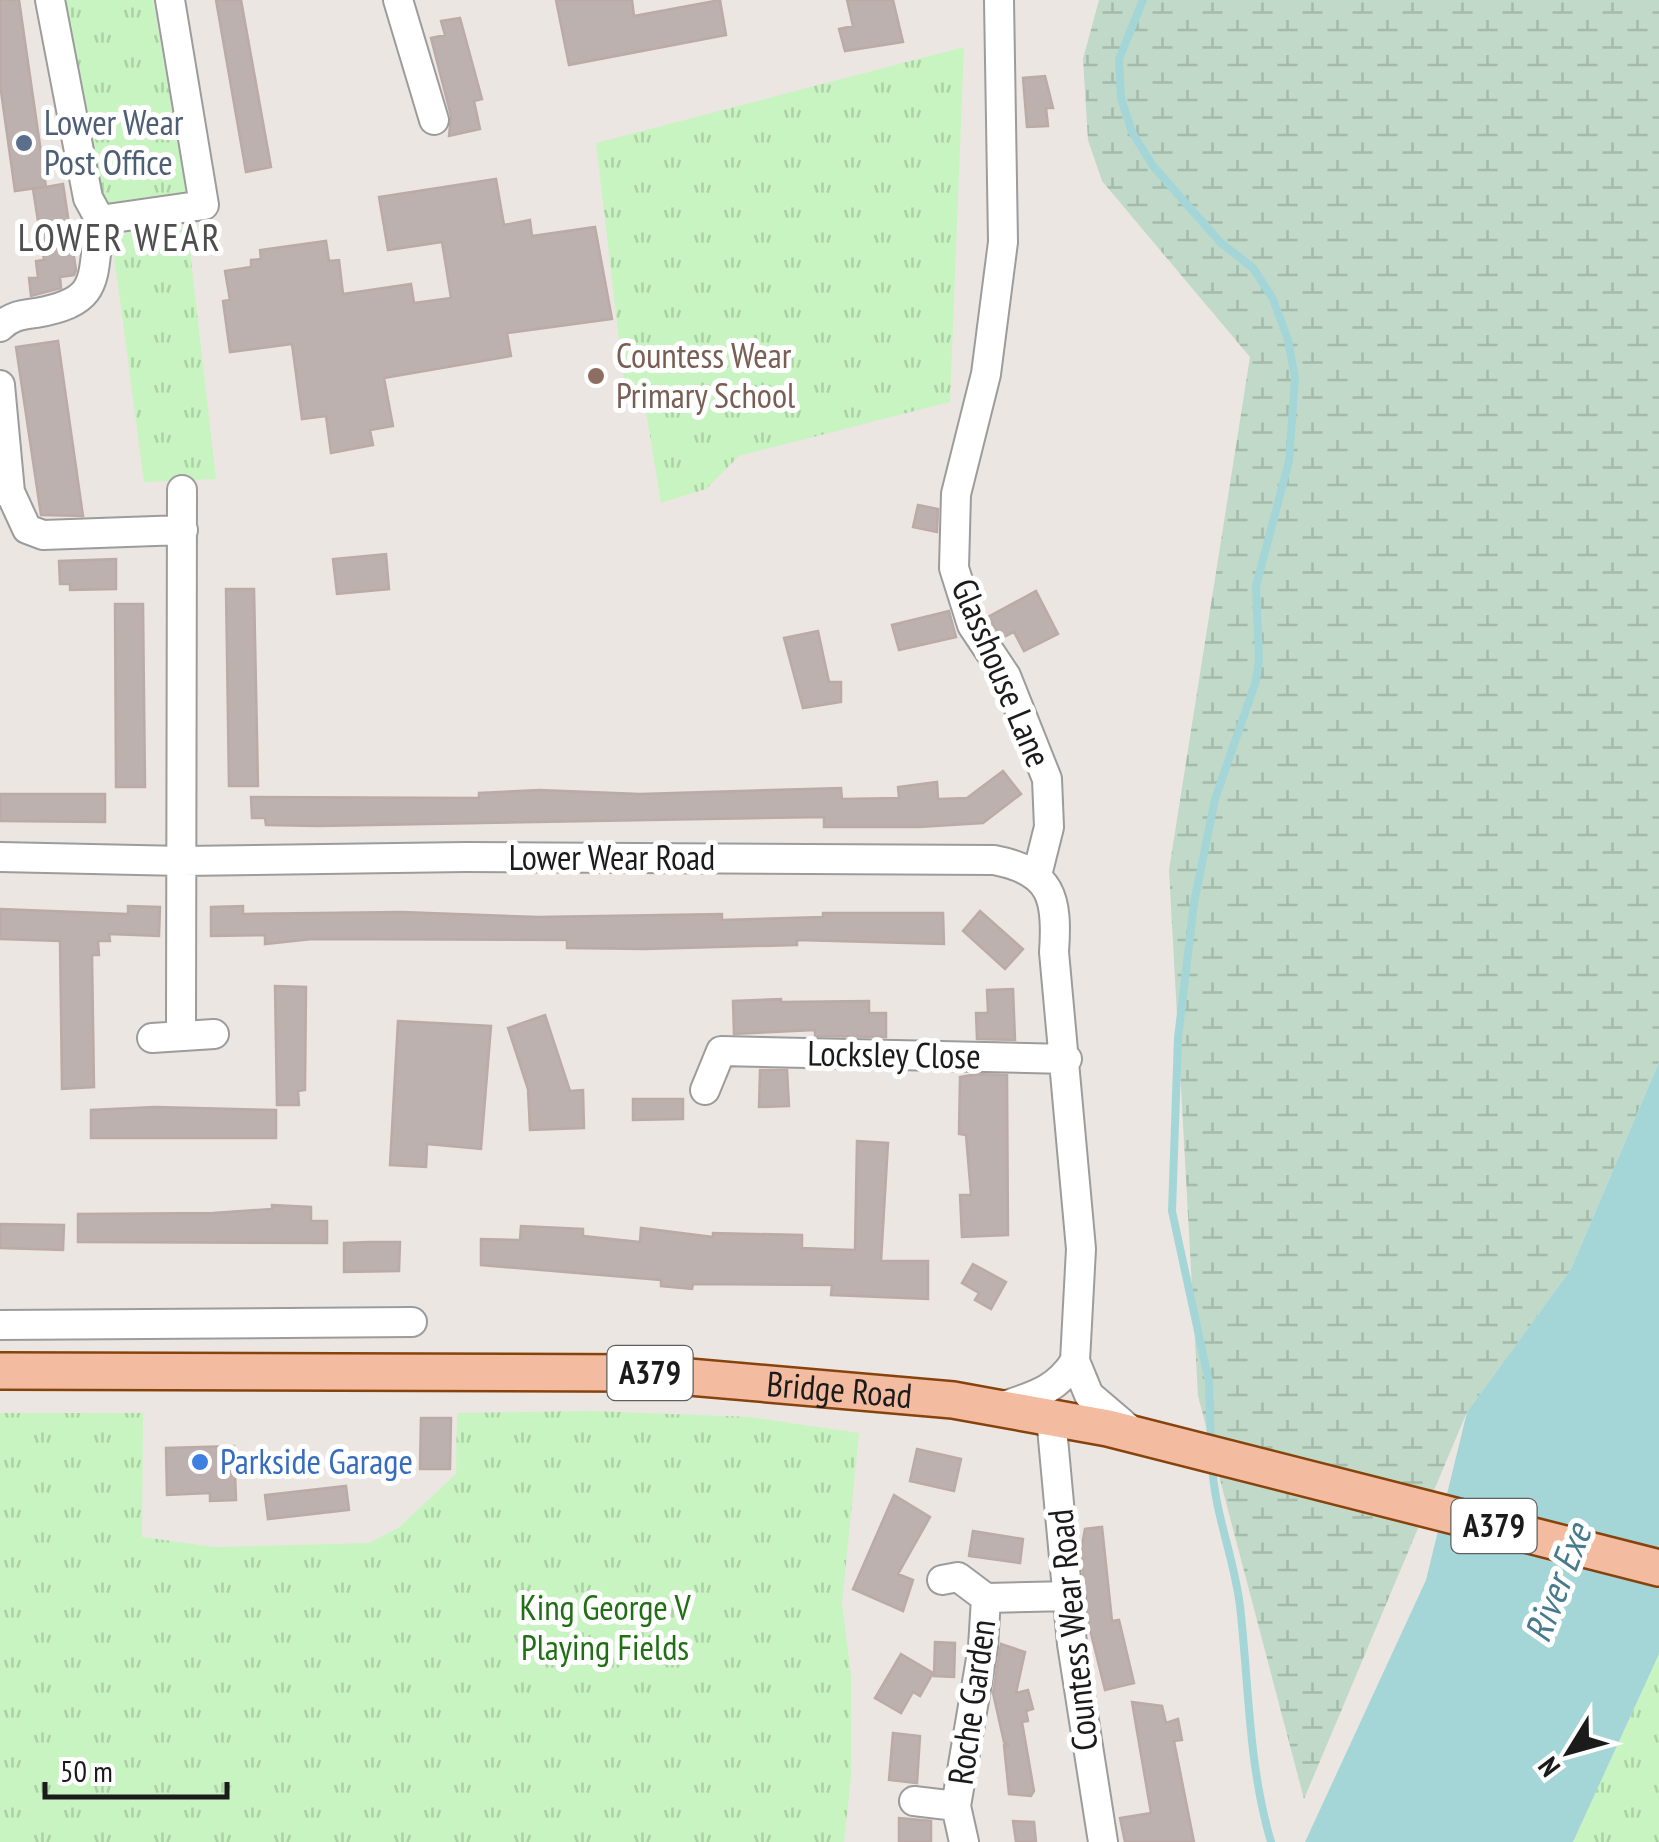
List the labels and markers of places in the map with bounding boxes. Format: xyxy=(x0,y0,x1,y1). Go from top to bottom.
place label: Lower Wear Post Office xyxy=(44,99,184,185)
marker: Lower Wear Post Office xyxy=(13,132,35,154)
place label: Countess Wear Primary School xyxy=(616,332,795,418)
marker: Countess Wear Primary School xyxy=(585,365,607,387)
place label: Parkside Garage xyxy=(220,1438,413,1484)
marker: Parkside Garage xyxy=(189,1451,211,1473)

